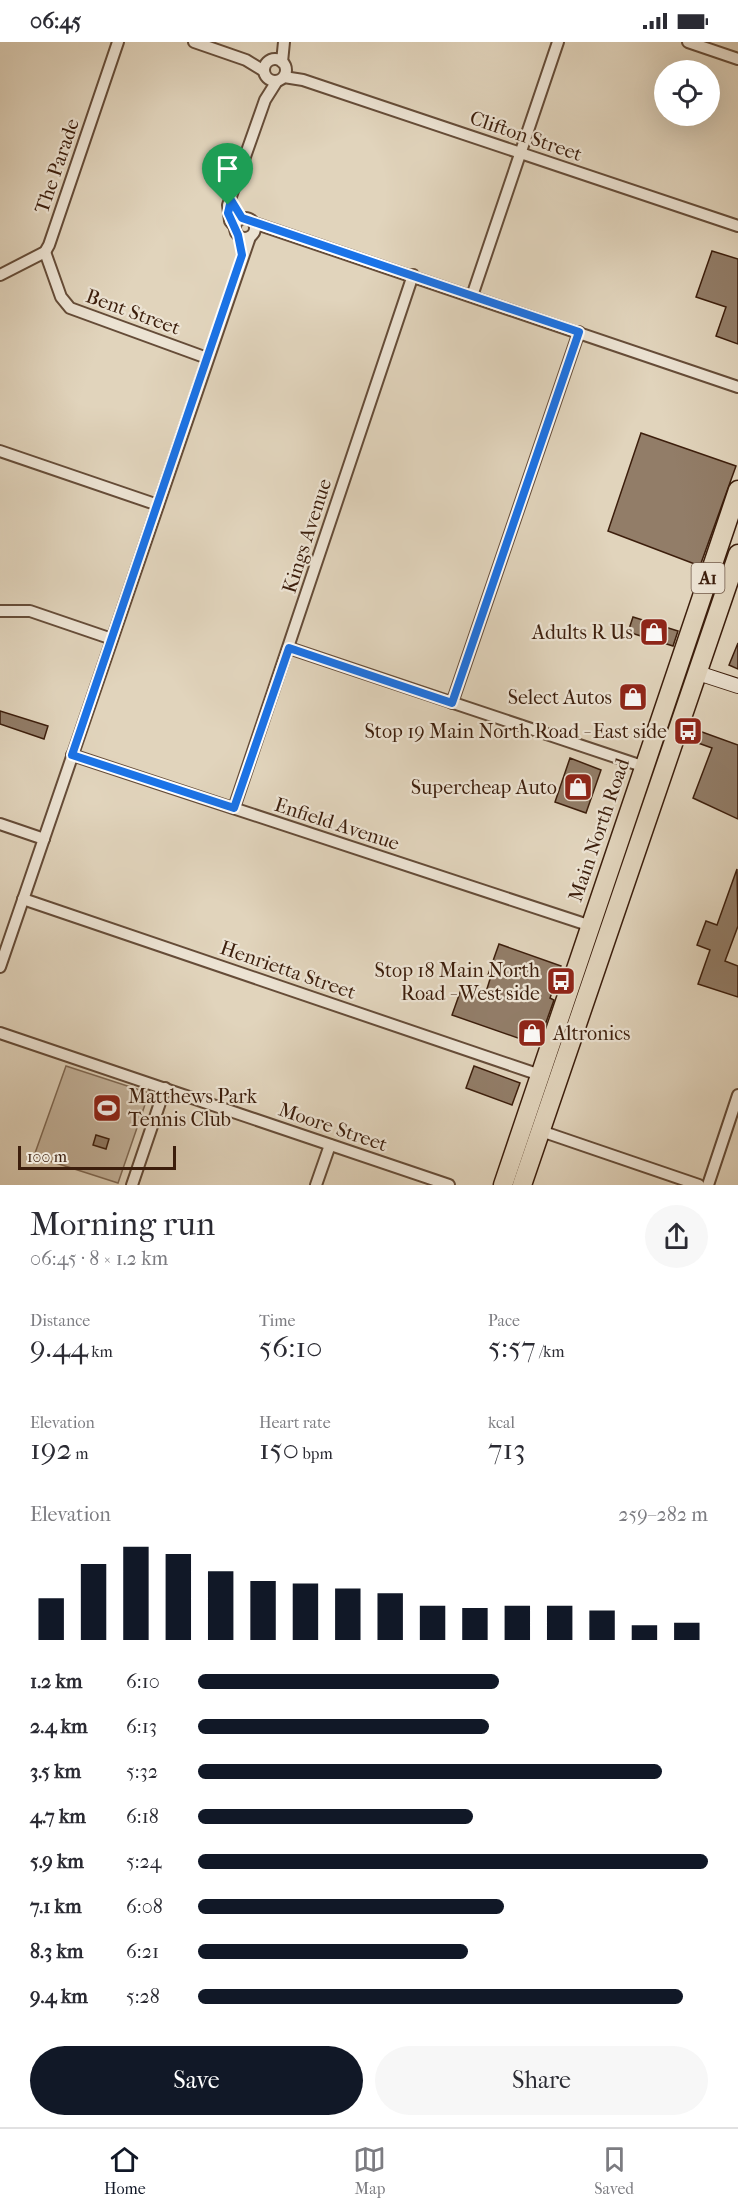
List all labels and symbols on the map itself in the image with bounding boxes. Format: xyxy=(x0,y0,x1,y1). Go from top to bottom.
street label: Clifton Street xyxy=(467,106,585,166)
street label: The Parade xyxy=(30,115,84,216)
pin xyxy=(202,143,253,205)
street label: Bent Street xyxy=(83,284,183,340)
street label: Kings Avenue xyxy=(278,476,336,596)
road number: A1 xyxy=(692,563,724,593)
shop icon: Adults R Us xyxy=(638,616,670,648)
place label: Adults R Us xyxy=(531,621,633,644)
shop icon: Select Autos xyxy=(617,681,649,713)
place label: Select Autos xyxy=(508,686,612,709)
bus stop icon: Stop 19 Main North Road - East side xyxy=(672,715,704,747)
place label: Stop 19 Main North Road - East side xyxy=(364,720,667,743)
street label: Main North Road xyxy=(564,754,635,905)
shop icon: Supercheap Auto xyxy=(562,771,594,803)
place label: Supercheap Auto xyxy=(411,776,557,799)
street label: Enfield Avenue xyxy=(272,793,402,855)
street label: Henrietta Street xyxy=(217,936,359,1004)
place label: Stop 18 Main North Road - West side xyxy=(375,959,541,1005)
bus stop icon: Stop 18 Main North Road - West side xyxy=(545,965,577,997)
shop icon: Altronics xyxy=(516,1017,548,1049)
place label: Altronics xyxy=(552,1022,631,1045)
place label: Matthews Park Tennis Club xyxy=(128,1085,258,1131)
sports icon: Matthews Park Tennis Club xyxy=(91,1092,123,1124)
street label: Moore Street xyxy=(276,1098,390,1156)
scale bar xyxy=(18,1143,176,1170)

